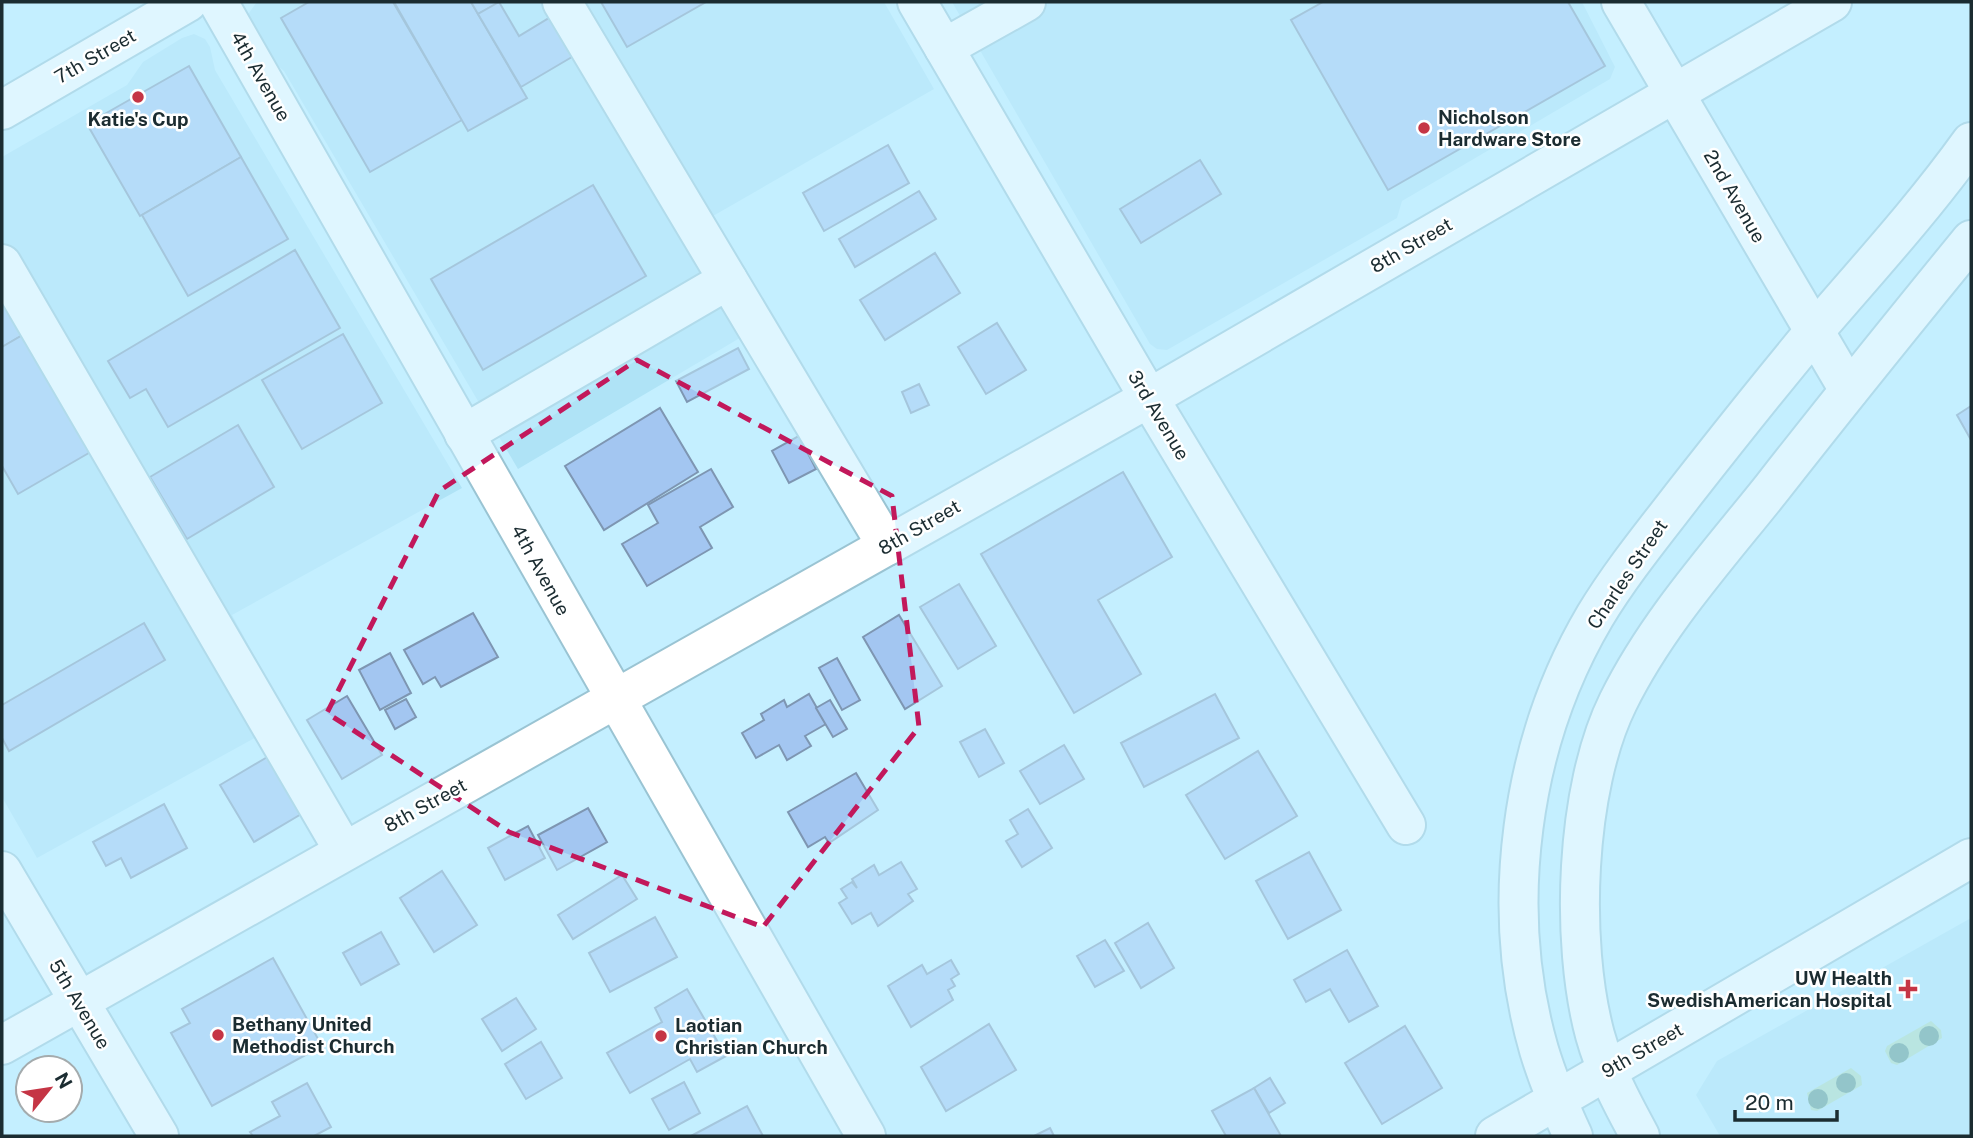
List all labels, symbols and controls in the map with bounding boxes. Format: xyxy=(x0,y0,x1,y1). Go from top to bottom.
street label: 7th Street xyxy=(51,24,139,88)
street label: 4th Avenue xyxy=(226,27,296,125)
marker: Katie's Cup xyxy=(130,89,146,105)
place label: Nicholson Hardware Store xyxy=(1438,106,1581,150)
place label: Katie's Cup xyxy=(87,108,189,130)
marker: Nicholson Hardware Store xyxy=(1416,120,1432,136)
street label: 2nd Avenue xyxy=(1700,146,1770,246)
street label: 8th Street xyxy=(1366,213,1456,277)
street label: 3rd Avenue xyxy=(1124,366,1194,464)
street label: 8th Street xyxy=(874,495,964,559)
street label: Charles Street xyxy=(1582,515,1672,633)
street label: 4th Avenue xyxy=(507,521,575,619)
street label: 8th Street xyxy=(380,773,470,837)
street label: 5th Avenue xyxy=(45,955,115,1053)
place label: UW Health SwedishAmerican Hospital xyxy=(1647,967,1892,1011)
marker: UW Health SwedishAmerican Hospital xyxy=(1898,979,1918,999)
place label: Bethany United Methodist Church xyxy=(232,1013,394,1057)
place label: Laotian Christian Church xyxy=(675,1014,828,1058)
street label: 9th Street xyxy=(1597,1018,1687,1082)
marker: Bethany United Methodist Church xyxy=(210,1027,226,1043)
marker: Laotian Christian Church xyxy=(653,1028,669,1044)
north arrow xyxy=(14,1054,84,1124)
text: N xyxy=(50,1069,77,1092)
scale bar xyxy=(1735,1078,1836,1122)
text: 20 m xyxy=(1745,1090,1794,1115)

